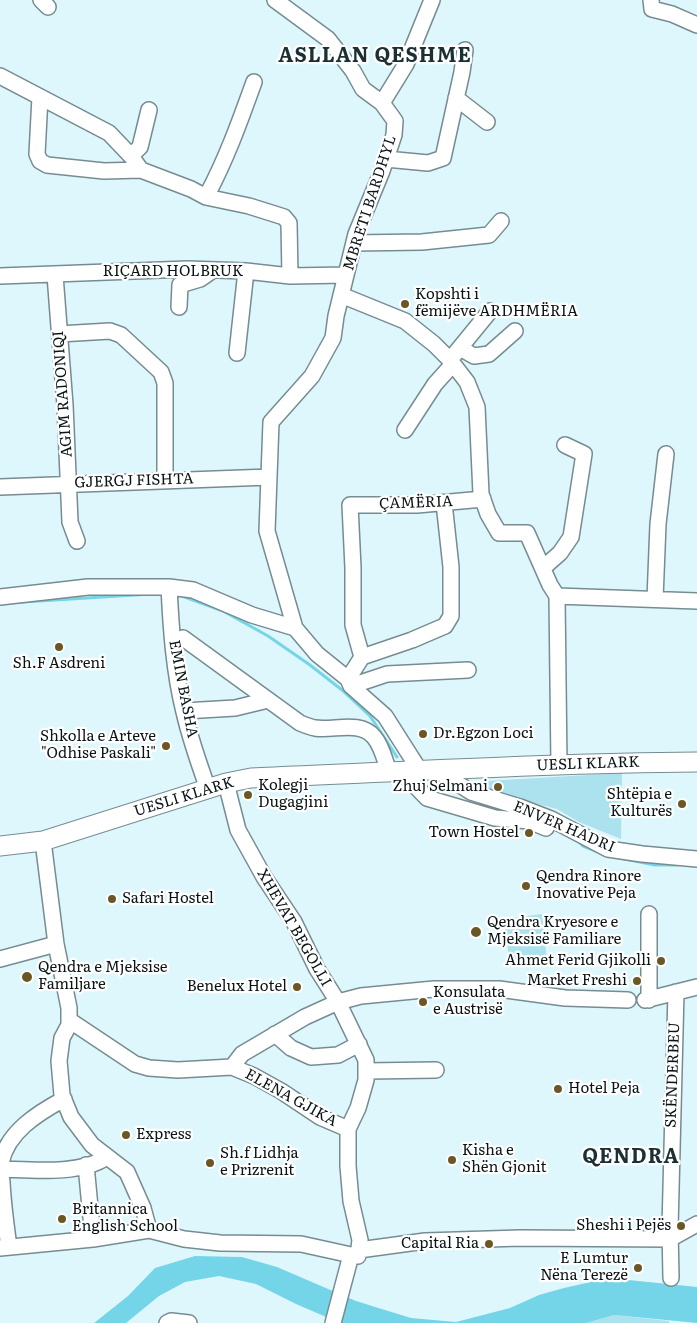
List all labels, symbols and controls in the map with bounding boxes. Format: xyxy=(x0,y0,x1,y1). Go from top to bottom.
district label: ASLLAN QESHME xyxy=(277,44,473,68)
street label: MBRETI BARDHYL xyxy=(340,133,400,273)
street label: RIÇARD HOLBRUK xyxy=(103,263,243,281)
place label: Kopshti i fëmijëve ARDHMËRIA xyxy=(415,286,578,321)
marker: Kopshti i fëmijëve ARDHMËRIA xyxy=(399,298,411,310)
street label: AGIM RADONIQI xyxy=(50,330,76,458)
street label: GJERGJ FISHTA xyxy=(74,470,194,492)
street label: ÇAMËRIA xyxy=(379,493,453,513)
street label: EMIN BASHA xyxy=(165,638,201,740)
marker: Sh.F Asdreni xyxy=(53,641,65,653)
place label: Sh.F Asdreni xyxy=(13,655,105,673)
place label: Dr.Egzon Loci xyxy=(433,725,533,743)
place label: Shkolla e Arteve "Odhise Paskali" xyxy=(40,728,156,763)
marker: Dr.Egzon Loci xyxy=(417,728,429,740)
marker: Shkolla e Arteve "Odhise Paskali" xyxy=(160,740,172,752)
street label: UESLI KLARK xyxy=(536,753,640,775)
street label: UESLI KLARK xyxy=(132,773,236,821)
place label: Kolegji Dugagjini xyxy=(258,777,328,812)
place label: Zhuj Selmani xyxy=(393,778,488,796)
marker: Zhuj Selmani xyxy=(492,781,504,793)
place label: Shtëpia e Kulturës xyxy=(607,786,672,821)
marker: Kolegji Dugagjini xyxy=(242,789,254,801)
street label: ENVER HADRI xyxy=(510,797,618,857)
marker: Shtëpia e Kulturës xyxy=(676,798,688,810)
place label: Town Hostel xyxy=(428,824,519,842)
marker: Town Hostel xyxy=(523,827,535,839)
street label: XHEVAT BEGOLLI xyxy=(253,866,335,990)
place label: Qendra Rinore Inovative Peja xyxy=(536,868,641,903)
marker: Qendra Rinore Inovative Peja xyxy=(520,880,532,892)
place label: Safari Hostel xyxy=(122,890,214,908)
marker: Safari Hostel xyxy=(106,893,118,905)
place label: Qendra Kryesore e Mjeksisë Familiare xyxy=(487,914,621,949)
marker: Qendra Kryesore e Mjeksisë Familiare xyxy=(469,925,483,939)
place label: Ahmet Ferid Gjikolli xyxy=(505,952,651,970)
marker: Ahmet Ferid Gjikolli xyxy=(655,955,667,967)
place label: Qendra e Mjeksise Familjare xyxy=(38,959,168,994)
marker: Qendra e Mjeksise Familjare xyxy=(20,970,34,984)
place label: Market Freshi xyxy=(527,972,627,990)
marker: Market Freshi xyxy=(631,975,643,987)
place label: Benelux Hotel xyxy=(187,978,287,996)
marker: Benelux Hotel xyxy=(291,981,303,993)
place label: Konsulata e Austrisë xyxy=(433,984,505,1019)
marker: Konsulata e Austrisë xyxy=(417,996,429,1008)
street label: SKËNDERBEU xyxy=(662,1022,684,1128)
street label: ELENA GJIKA xyxy=(242,1065,340,1131)
place label: Hotel Peja xyxy=(568,1080,640,1098)
marker: Hotel Peja xyxy=(552,1083,564,1095)
place label: Express xyxy=(136,1126,191,1144)
marker: Express xyxy=(120,1129,132,1141)
place label: Kisha e Shën Gjonit xyxy=(462,1142,546,1177)
place label: Sh.f Lidhja e Prizrenit xyxy=(220,1145,299,1180)
district label: QENDRA xyxy=(582,1145,680,1169)
marker: Kisha e Shën Gjonit xyxy=(446,1154,458,1166)
marker: Sh.f Lidhja e Prizrenit xyxy=(204,1157,216,1169)
place label: Britannica English School xyxy=(72,1201,178,1236)
marker: Britannica English School xyxy=(56,1213,68,1225)
place label: Sheshi i Pejës xyxy=(576,1217,671,1235)
marker: Sheshi i Pejës xyxy=(675,1220,687,1232)
place label: Capital Ria xyxy=(401,1235,479,1253)
marker: Capital Ria xyxy=(483,1238,495,1250)
place label: E Lumtur Nëna Terezë xyxy=(540,1250,628,1285)
marker: E Lumtur Nëna Terezë xyxy=(632,1262,644,1274)

